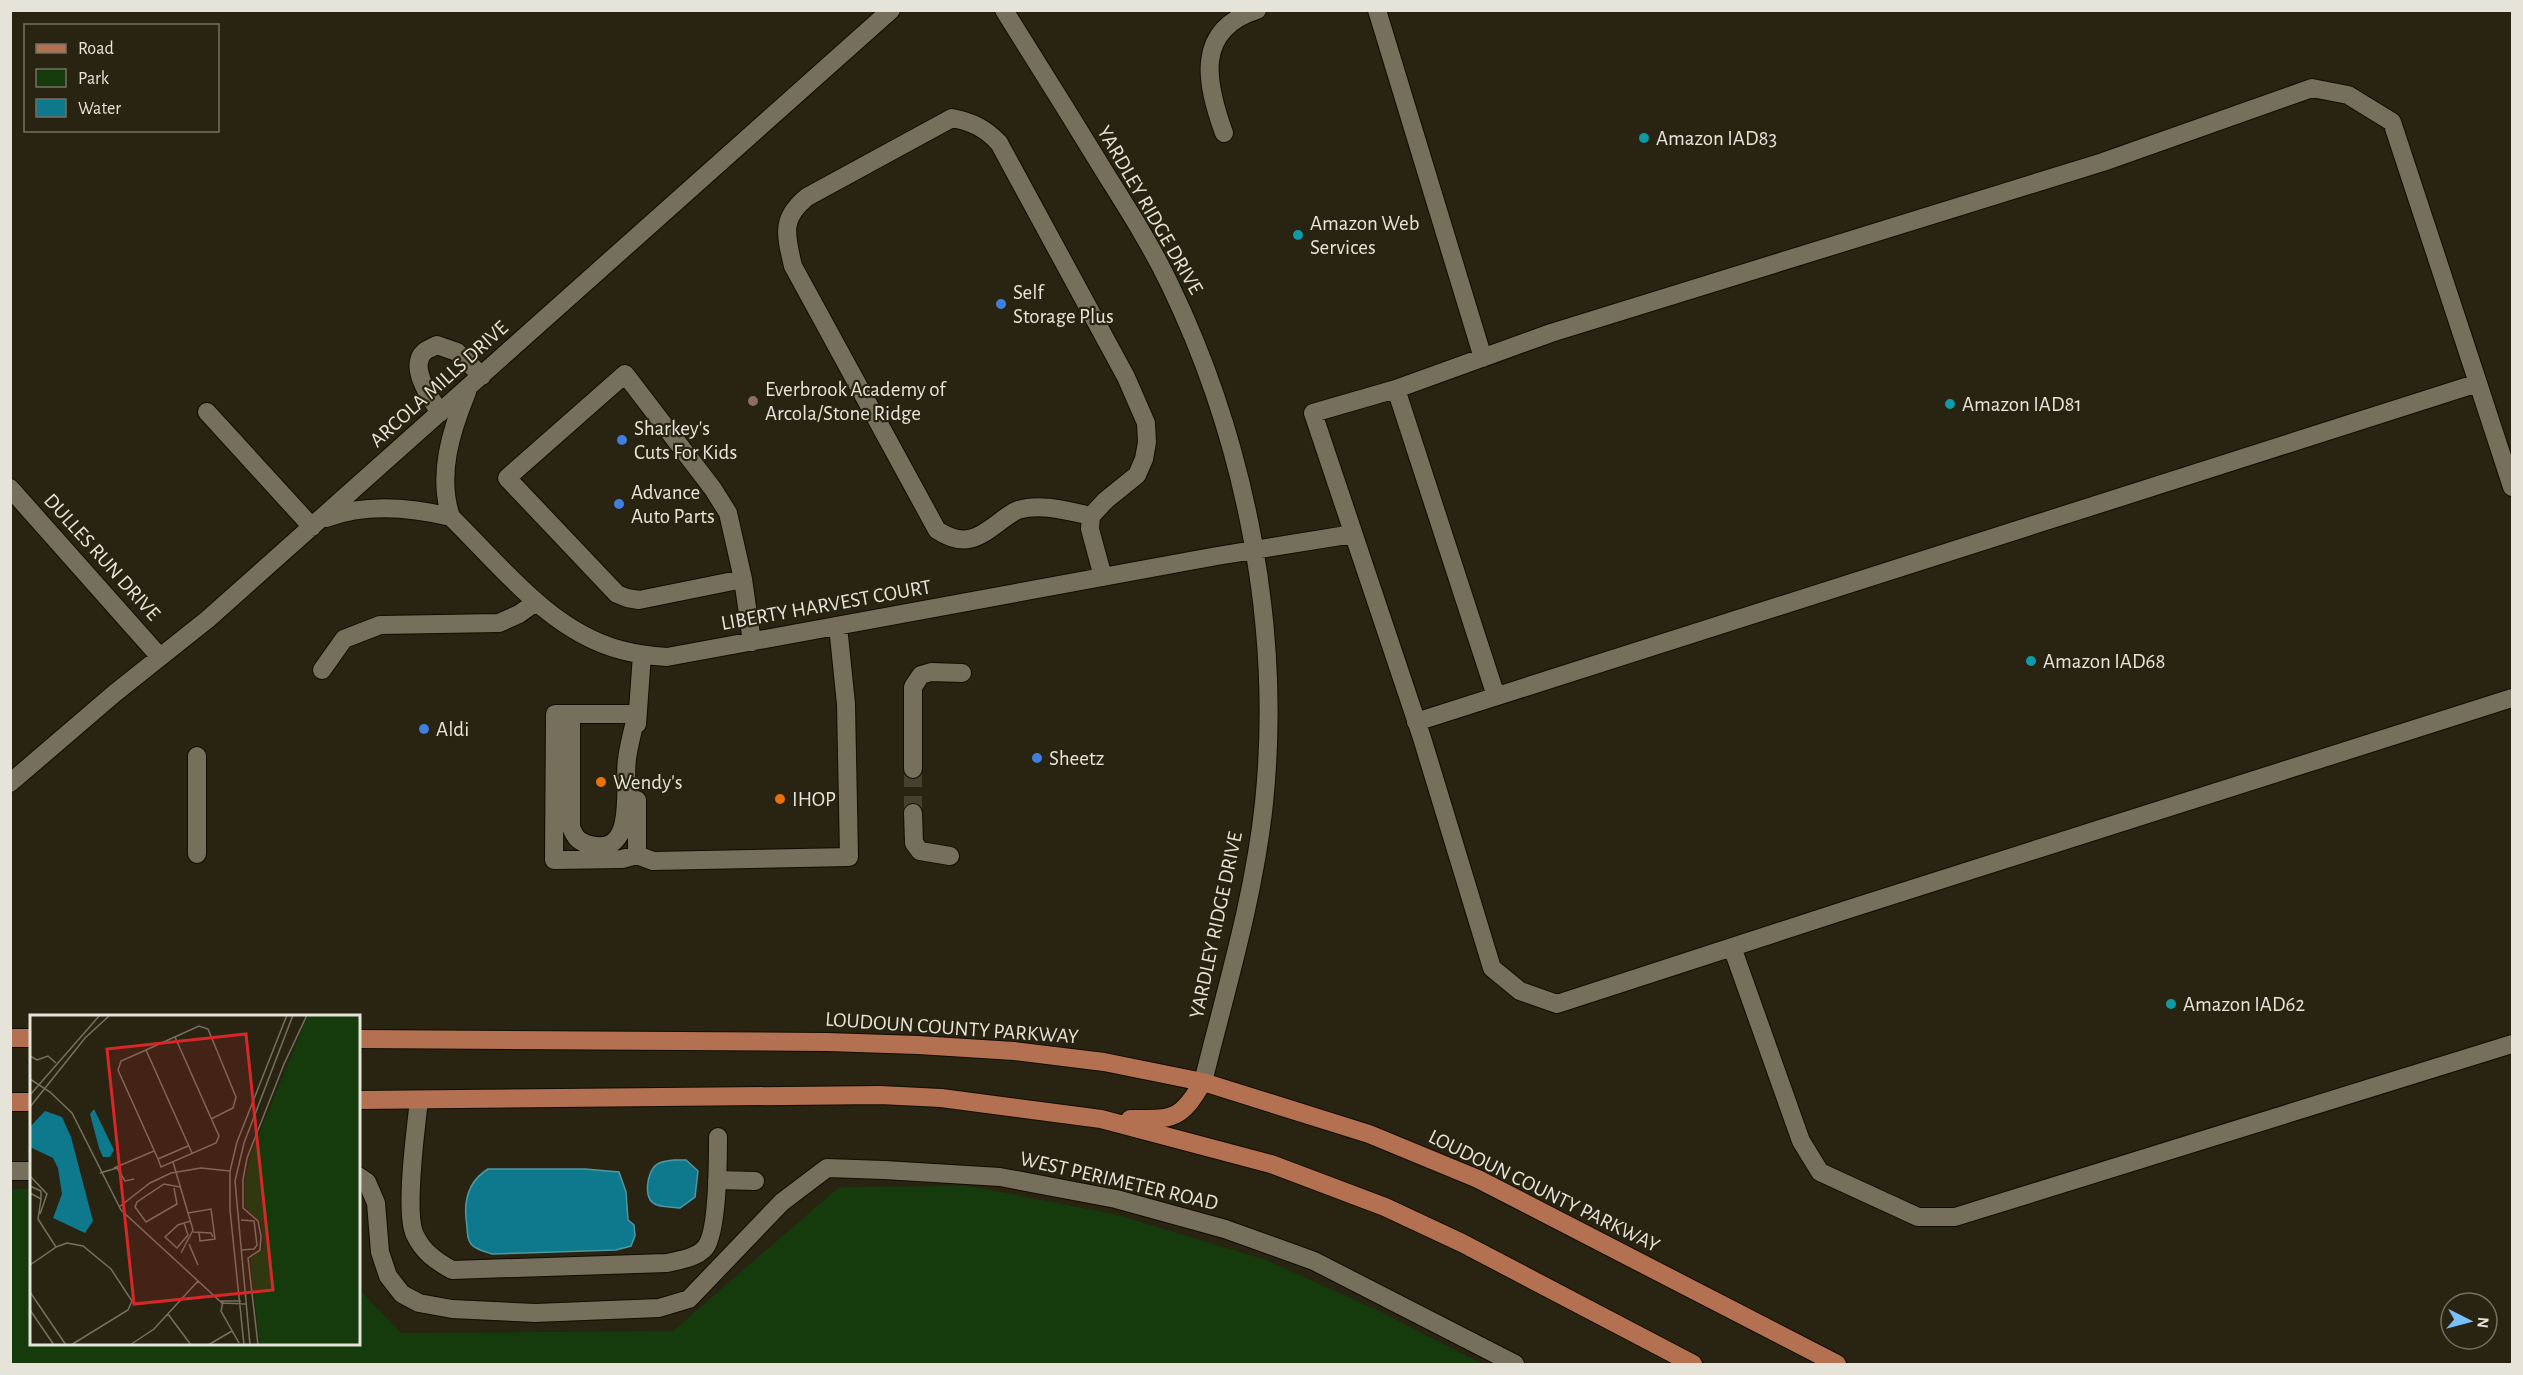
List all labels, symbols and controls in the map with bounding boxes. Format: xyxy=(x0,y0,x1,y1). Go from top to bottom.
legend xyxy=(24,24,219,132)
text: Road xyxy=(78,40,114,58)
text: Park xyxy=(78,70,110,88)
text: Water xyxy=(78,100,121,118)
street label: YARDLEY RIDGE DRIVE xyxy=(1093,122,1207,298)
place label: Amazon IAD83 xyxy=(1656,128,1777,149)
marker: Amazon IAD83 xyxy=(1637,131,1651,145)
place label: Amazon Web Services xyxy=(1310,213,1420,258)
marker: Amazon Web Services xyxy=(1291,228,1305,242)
place label: Self Storage Plus xyxy=(1013,282,1114,327)
marker: Self Storage Plus xyxy=(994,297,1008,311)
street label: ARCOLA MILLS DRIVE xyxy=(366,317,512,451)
place label: Everbrook Academy of Arcola/Stone Ridge xyxy=(765,379,947,424)
marker: Everbrook Academy of Arcola/Stone Ridge xyxy=(746,394,760,408)
place label: Amazon IAD81 xyxy=(1962,394,2082,415)
marker: Amazon IAD81 xyxy=(1943,397,1957,411)
place label: Sharkey's Cuts For Kids xyxy=(634,418,737,463)
marker: Sharkey's Cuts For Kids xyxy=(615,433,629,447)
place label: Advance Auto Parts xyxy=(631,482,715,527)
street label: DULLES RUN DRIVE xyxy=(40,490,164,624)
marker: Advance Auto Parts xyxy=(612,497,626,511)
street label: LIBERTY HARVEST COURT xyxy=(719,576,933,634)
place label: Amazon IAD68 xyxy=(2043,651,2165,672)
marker: Amazon IAD68 xyxy=(2024,654,2038,668)
place label: Aldi xyxy=(436,719,469,740)
marker: Aldi xyxy=(417,722,431,736)
place label: Sheetz xyxy=(1049,748,1104,769)
marker: Sheetz xyxy=(1030,751,1044,765)
place label: Wendy's xyxy=(613,772,682,793)
marker: Wendy's xyxy=(594,775,608,789)
place label: IHOP xyxy=(792,789,836,810)
marker: IHOP xyxy=(773,792,787,806)
street label: YARDLEY RIDGE DRIVE xyxy=(1186,830,1246,1020)
place label: Amazon IAD62 xyxy=(2183,994,2305,1015)
marker: Amazon IAD62 xyxy=(2164,997,2178,1011)
street label: LOUDOUN COUNTY PARKWAY xyxy=(824,1009,1080,1047)
inset map xyxy=(30,1015,360,1345)
street label: LOUDOUN COUNTY PARKWAY xyxy=(1425,1126,1663,1256)
street label: WEST PERIMETER ROAD xyxy=(1018,1148,1220,1214)
north arrow xyxy=(2439,1291,2499,1351)
text: N xyxy=(2474,1316,2491,1329)

